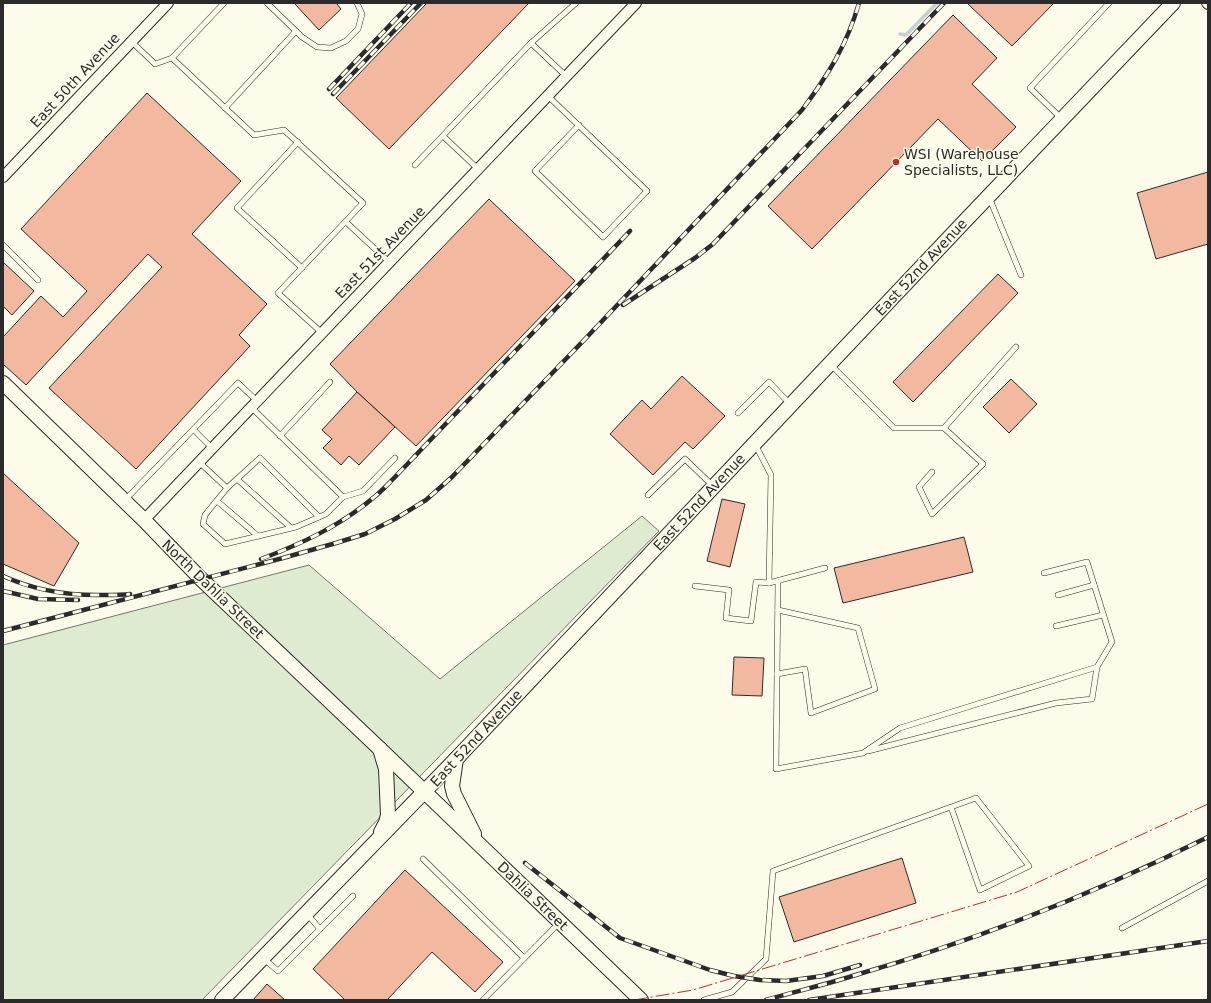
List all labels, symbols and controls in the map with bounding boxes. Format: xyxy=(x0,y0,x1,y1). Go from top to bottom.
street label: East 50th Avenue xyxy=(27,29,123,131)
place label: WSI (Warehouse Specialists, LLC) xyxy=(904,146,1019,178)
marker: WSI (Warehouse Specialists, LLC) xyxy=(891,157,901,167)
street label: East 51st Avenue xyxy=(332,203,428,301)
street label: East 52nd Avenue xyxy=(872,215,970,319)
street label: East 52nd Avenue xyxy=(650,450,748,554)
street label: North Dahlia Street xyxy=(159,536,268,642)
street label: East 52nd Avenue xyxy=(427,686,525,790)
street label: Dahlia Street xyxy=(494,858,572,934)

